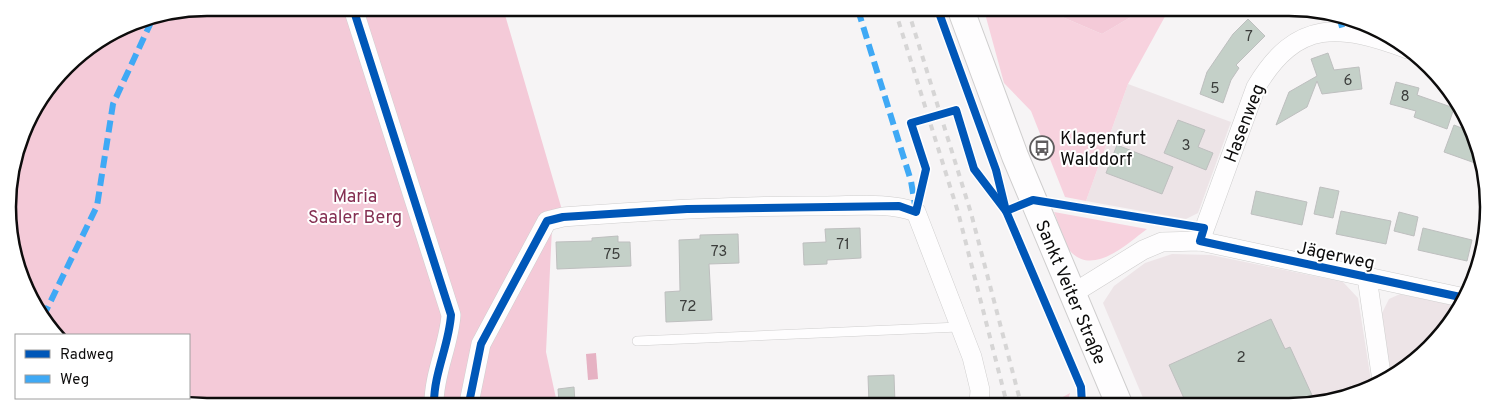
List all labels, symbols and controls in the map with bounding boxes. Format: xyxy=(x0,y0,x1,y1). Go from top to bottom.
house number: 7 xyxy=(1245,28,1253,47)
house number: 6 xyxy=(1344,72,1353,91)
house number: 5 xyxy=(1210,80,1220,99)
street label: Hasenweg xyxy=(1220,81,1271,166)
house number: 8 xyxy=(1400,88,1410,107)
place label: Klagenfurt Walddorf xyxy=(1060,128,1146,172)
bus stop icon: Klagenfurt Walddorf xyxy=(1029,135,1055,161)
house number: 3 xyxy=(1181,137,1191,156)
park label: Maria Saaler Berg xyxy=(308,186,402,230)
street label: Sankt Veiter Straße xyxy=(1029,217,1110,368)
house number: 71 xyxy=(836,236,850,255)
street label: Jägerweg xyxy=(1295,237,1377,276)
house number: 73 xyxy=(711,243,727,262)
house number: 75 xyxy=(603,246,621,265)
house number: 72 xyxy=(680,298,696,317)
legend xyxy=(15,334,190,399)
text: Radweg xyxy=(60,346,114,365)
house number: 2 xyxy=(1236,349,1246,368)
text: Weg xyxy=(60,371,89,390)

